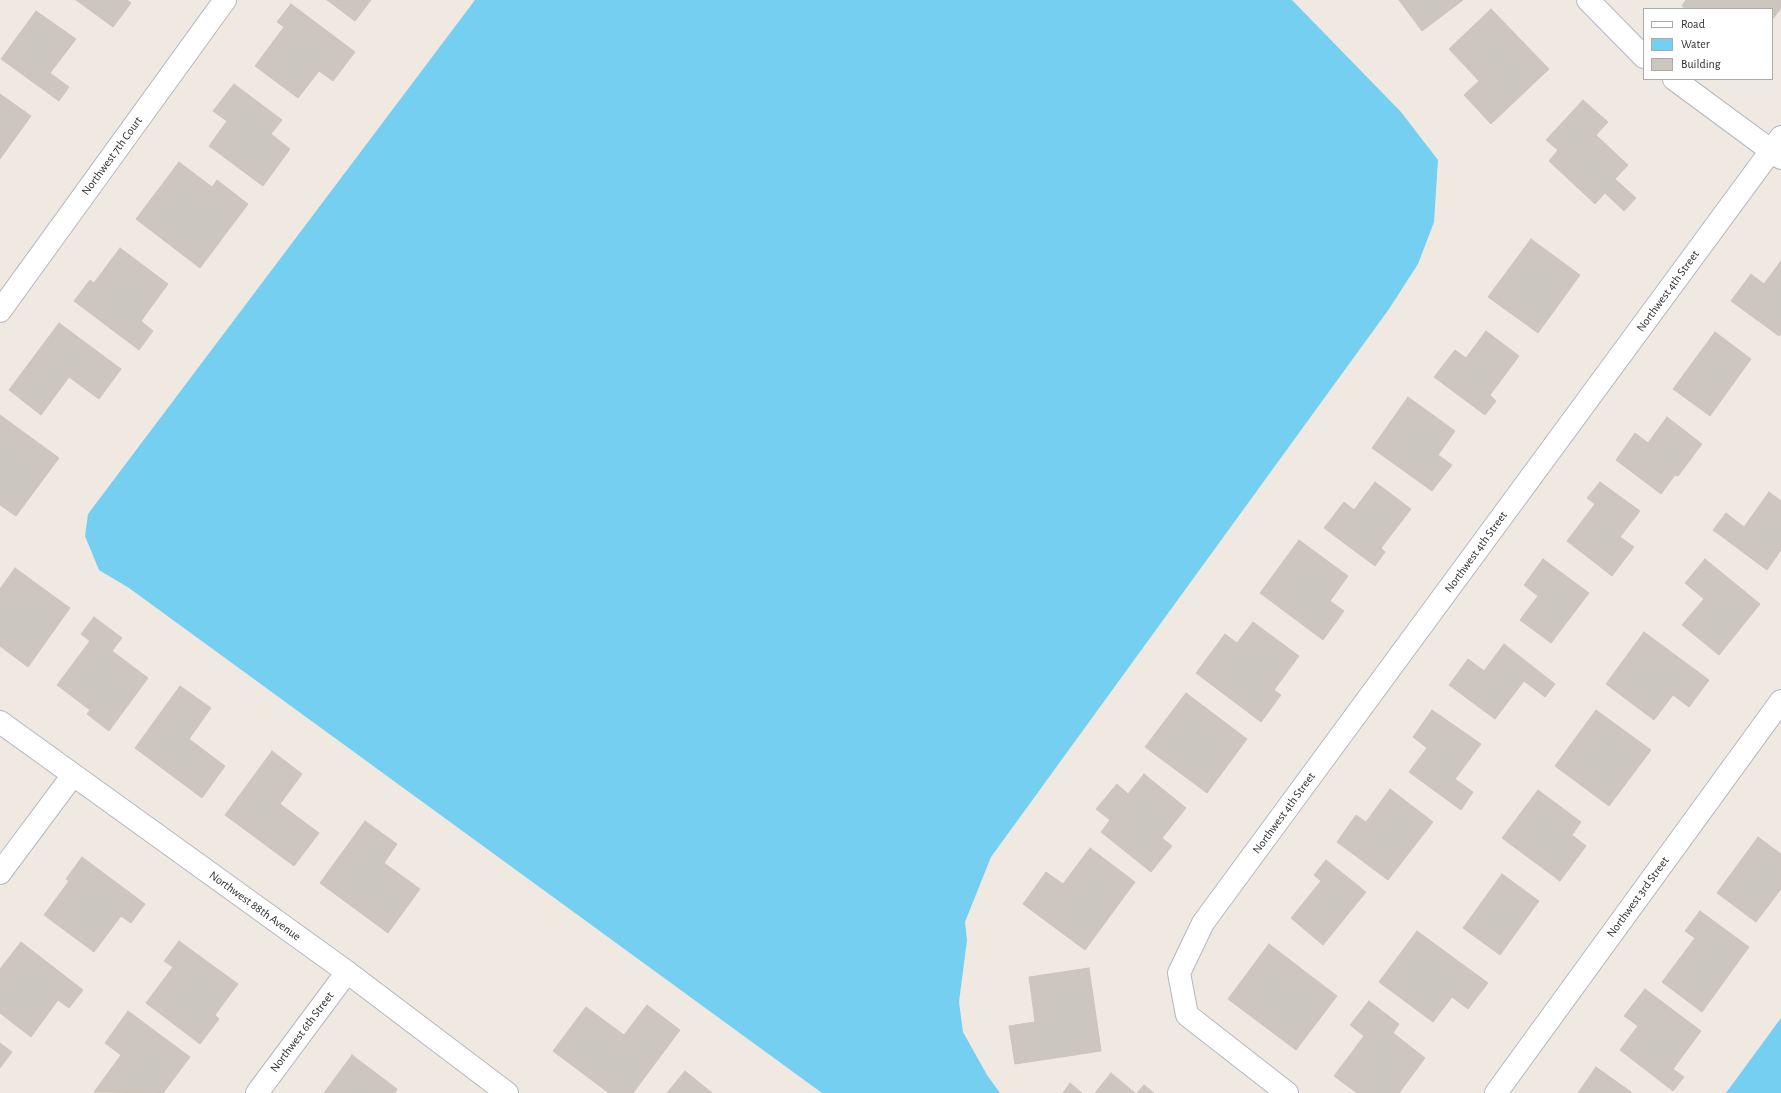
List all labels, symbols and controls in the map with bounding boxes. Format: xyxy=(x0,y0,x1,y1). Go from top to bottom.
legend xyxy=(1643,8,1773,80)
text: Road xyxy=(1681,18,1705,30)
text: Water xyxy=(1681,38,1710,50)
text: Building xyxy=(1681,58,1721,70)
street label: Northwest 7th Court xyxy=(79,114,145,198)
street label: Northwest 4th Street xyxy=(1634,247,1702,335)
street label: Northwest 4th Street xyxy=(1442,508,1510,596)
street label: Northwest 4th Street xyxy=(1250,769,1318,857)
street label: Northwest 3rd Street xyxy=(1604,854,1672,940)
street label: Northwest 88th Avenue xyxy=(206,868,304,944)
street label: Northwest 6th Street xyxy=(267,989,337,1075)

